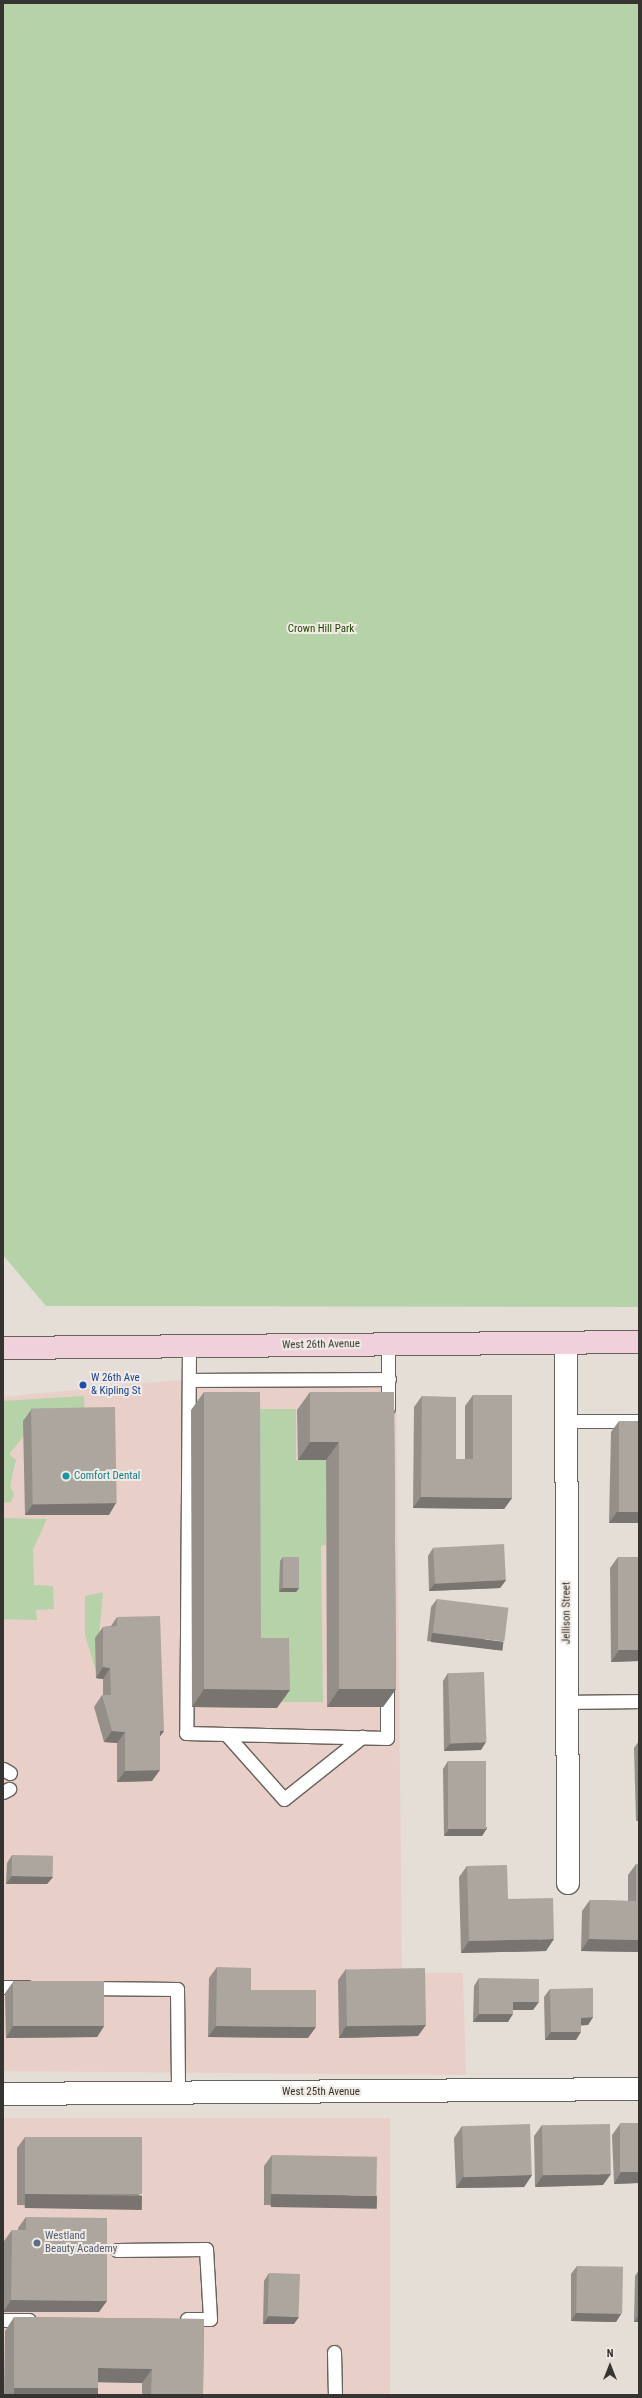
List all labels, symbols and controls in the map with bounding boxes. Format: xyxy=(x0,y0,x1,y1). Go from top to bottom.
park label: Crown Hill Park xyxy=(288,622,354,636)
street label: West 26th Avenue xyxy=(282,1338,360,1352)
place label: W 26th Ave & Kipling St xyxy=(91,1372,141,1398)
marker: W 26th Ave & Kipling St xyxy=(78,1380,88,1390)
place label: Comfort Dental xyxy=(74,1469,140,1483)
marker: Comfort Dental xyxy=(61,1471,71,1481)
street label: Jellison Street xyxy=(560,1582,574,1644)
street label: West 25th Avenue xyxy=(282,2085,360,2099)
place label: Westland Beauty Academy xyxy=(45,2230,117,2256)
marker: Westland Beauty Academy xyxy=(32,2238,42,2248)
north arrow xyxy=(590,2346,630,2386)
text: N xyxy=(607,2347,613,2360)

